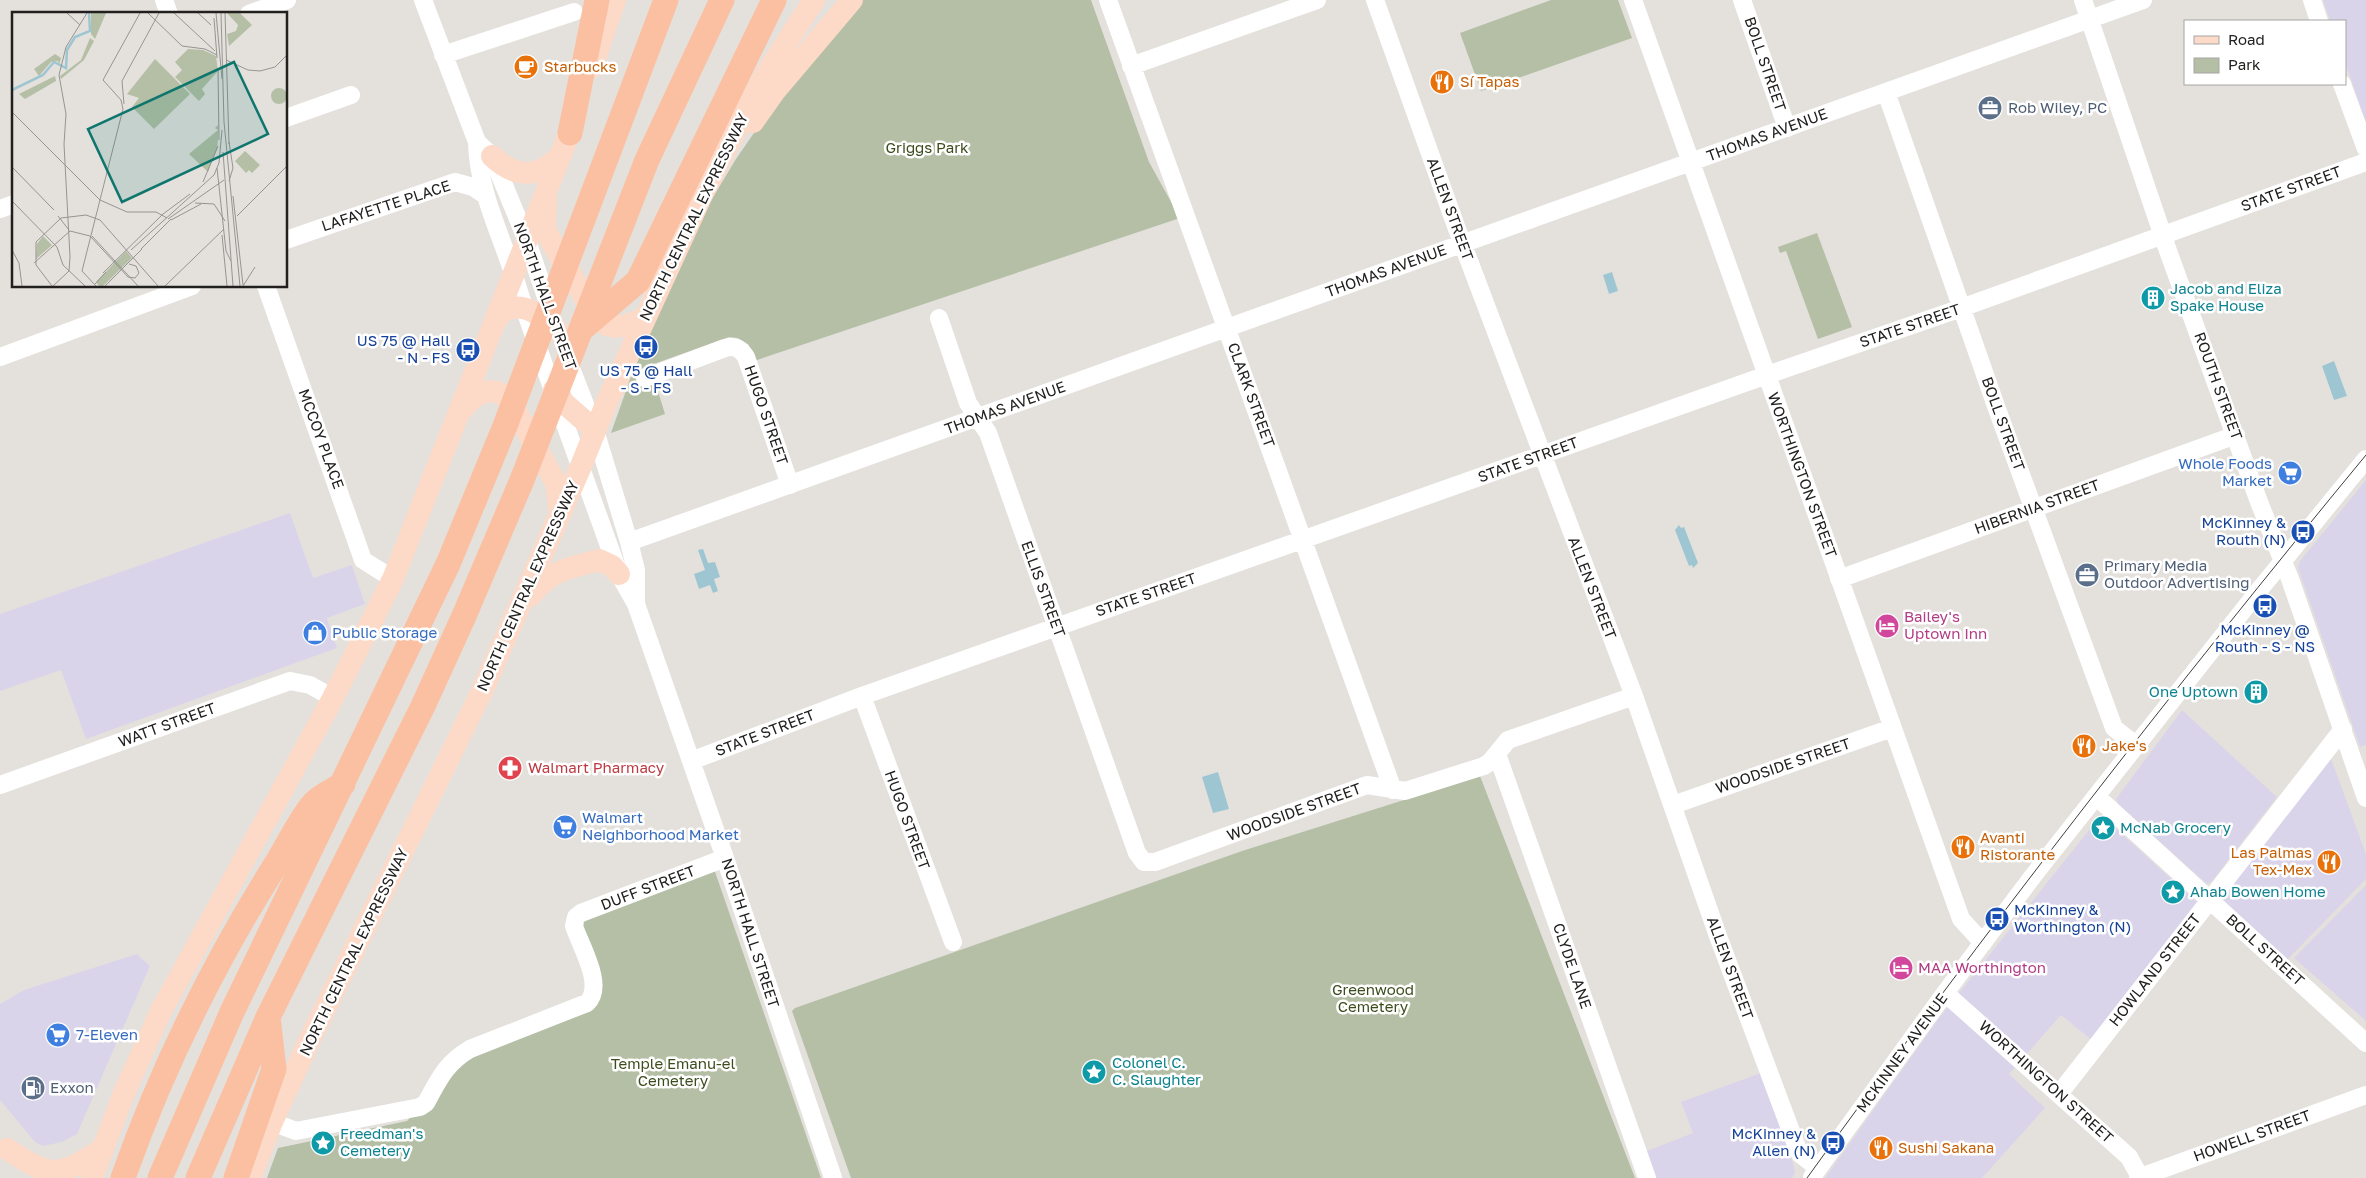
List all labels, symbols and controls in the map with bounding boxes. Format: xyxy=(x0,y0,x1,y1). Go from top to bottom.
inset map xyxy=(12,12,288,288)
street label: BOLL STREET xyxy=(1741,14,1791,113)
legend xyxy=(2184,20,2346,85)
text: Road xyxy=(2228,30,2265,48)
cafe icon: Starbucks xyxy=(513,54,539,80)
text: Park xyxy=(2228,55,2261,73)
place label: Starbucks xyxy=(544,57,617,75)
restaurant icon: Sí Tapas xyxy=(1429,69,1455,95)
place label: Sí Tapas xyxy=(1460,72,1519,90)
office icon: Rob Wiley, PC xyxy=(1977,95,2003,121)
place label: Rob Wiley, PC xyxy=(2008,98,2107,116)
street label: THOMAS AVENUE xyxy=(1704,104,1830,164)
street label: NORTH CENTRAL EXPRESSWAY xyxy=(635,110,751,323)
park label: Griggs Park xyxy=(885,138,969,156)
street label: ALLEN STREET xyxy=(1424,155,1478,263)
street label: STATE STREET xyxy=(2238,162,2343,215)
street label: LAFAYETTE PLACE xyxy=(319,176,452,234)
street label: NORTH HALL STREET xyxy=(511,219,581,372)
street label: THOMAS AVENUE xyxy=(1323,240,1449,300)
place label: Jacob and Eliza Spake House xyxy=(2170,279,2282,314)
building icon: Jacob and Eliza Spake House xyxy=(2140,285,2166,311)
street label: STATE STREET xyxy=(1857,299,1962,351)
street label: ROUTH STREET xyxy=(2191,329,2247,442)
place label: US 75 @ Hall - N - FS xyxy=(357,331,450,366)
bus stop icon: US 75 @ Hall - S - FS xyxy=(633,334,659,360)
bus stop icon: US 75 @ Hall - N - FS xyxy=(455,337,481,363)
street label: CLARK STREET xyxy=(1225,340,1279,450)
place label: US 75 @ Hall - S - FS xyxy=(599,361,693,396)
street label: HUGO STREET xyxy=(741,362,792,467)
street label: BOLL STREET xyxy=(1979,374,2029,473)
street label: THOMAS AVENUE xyxy=(942,377,1068,437)
street label: MCCOY PLACE xyxy=(295,386,348,491)
street label: WORTHINGTON STREET xyxy=(1765,390,1841,560)
street label: STATE STREET xyxy=(1475,433,1580,486)
place label: Whole Foods Market xyxy=(2178,454,2272,489)
supermarket icon: Whole Foods Market xyxy=(2277,460,2303,486)
street label: HIBERNIA STREET xyxy=(1972,475,2102,537)
street label: NORTH CENTRAL EXPRESSWAY xyxy=(472,477,582,694)
place label: McKinney & Routh (N) xyxy=(2202,513,2286,548)
bus stop icon: McKinney & Routh (N) xyxy=(2290,519,2316,545)
street label: ALLEN STREET xyxy=(1565,534,1621,641)
street label: ELLIS STREET xyxy=(1018,538,1070,639)
place label: Primary Media Outdoor Advertising xyxy=(2104,556,2250,591)
office icon: Primary Media Outdoor Advertising xyxy=(2074,562,2100,588)
street label: STATE STREET xyxy=(1093,568,1198,620)
bus stop icon: McKinney @ Routh - S - NS xyxy=(2252,593,2278,619)
place label: Bailey's Uptown Inn xyxy=(1904,607,1987,642)
hotel icon: Bailey's Uptown Inn xyxy=(1874,613,1900,639)
shop icon: Public Storage xyxy=(302,620,328,646)
place label: McKinney @ Routh - S - NS xyxy=(2215,620,2315,655)
place label: Public Storage xyxy=(332,623,438,641)
building icon: One Uptown xyxy=(2243,679,2269,705)
place label: One Uptown xyxy=(2149,682,2238,700)
street label: WATT STREET xyxy=(116,698,218,750)
street label: STATE STREET xyxy=(712,705,817,759)
restaurant icon: Jake's xyxy=(2071,733,2097,759)
street label: WOODSIDE STREET xyxy=(1713,734,1852,797)
place label: Jake's xyxy=(2102,736,2147,754)
pharmacy icon: Walmart Pharmacy xyxy=(497,755,523,781)
place label: Walmart Pharmacy xyxy=(528,758,665,776)
street label: HUGO STREET xyxy=(882,767,934,872)
street label: WOODSIDE STREET xyxy=(1224,778,1363,844)
place label: Walmart Neighborhood Market xyxy=(582,808,739,843)
supermarket icon: Walmart Neighborhood Market xyxy=(552,814,578,840)
place icon: McNab Grocery xyxy=(2090,815,2116,841)
place label: McNab Grocery xyxy=(2120,818,2231,836)
place label: Avanti Ristorante xyxy=(1980,828,2055,863)
restaurant icon: Avanti Ristorante xyxy=(1950,834,1976,860)
place label: Las Palmas Tex-Mex xyxy=(2230,843,2312,878)
street label: NORTH CENTRAL EXPRESSWAY xyxy=(295,845,411,1058)
restaurant icon: Las Palmas Tex-Mex xyxy=(2316,849,2342,875)
street label: NORTH HALL STREET xyxy=(718,856,784,1010)
street label: DUFF STREET xyxy=(598,861,697,913)
place icon: Ahab Bowen Home xyxy=(2160,879,2186,905)
place label: Ahab Bowen Home xyxy=(2190,882,2326,900)
place label: McKinney & Worthington (N) xyxy=(2014,900,2131,935)
bus stop icon: McKinney & Worthington (N) xyxy=(1984,906,2010,932)
street label: HOWLAND STREET xyxy=(2105,909,2204,1029)
street label: BOLL STREET xyxy=(2223,910,2308,989)
street label: ALLEN STREET xyxy=(1704,914,1758,1022)
street label: CLYDE LANE xyxy=(1550,920,1596,1011)
hotel icon: MAA Worthington xyxy=(1888,955,1914,981)
place label: MAA Worthington xyxy=(1918,958,2046,976)
park label: Greenwood Cemetery xyxy=(1332,980,1414,1015)
street label: MCKINNEY AVENUE xyxy=(1852,989,1951,1116)
street label: WORTHINGTON STREET xyxy=(1976,1016,2118,1146)
supermarket icon: 7-Eleven xyxy=(45,1022,71,1048)
place label: 7-Eleven xyxy=(76,1025,138,1043)
place label: Colonel C. C. Slaughter xyxy=(1112,1053,1201,1088)
park label: Temple Emanu-el Cemetery xyxy=(611,1054,736,1089)
place icon: Colonel C. C. Slaughter xyxy=(1081,1059,1107,1085)
fuel station icon: Exxon xyxy=(20,1075,46,1101)
place label: Exxon xyxy=(50,1078,94,1096)
street label: HOWELL STREET xyxy=(2191,1105,2313,1165)
place label: Freedman's Cemetery xyxy=(340,1124,423,1159)
place label: McKinney & Allen (N) xyxy=(1732,1124,1816,1159)
place icon: Freedman's Cemetery xyxy=(310,1130,336,1156)
bus stop icon: McKinney & Allen (N) xyxy=(1820,1130,1846,1156)
restaurant icon: Sushi Sakana xyxy=(1868,1135,1894,1161)
place label: Sushi Sakana xyxy=(1898,1138,1994,1156)

